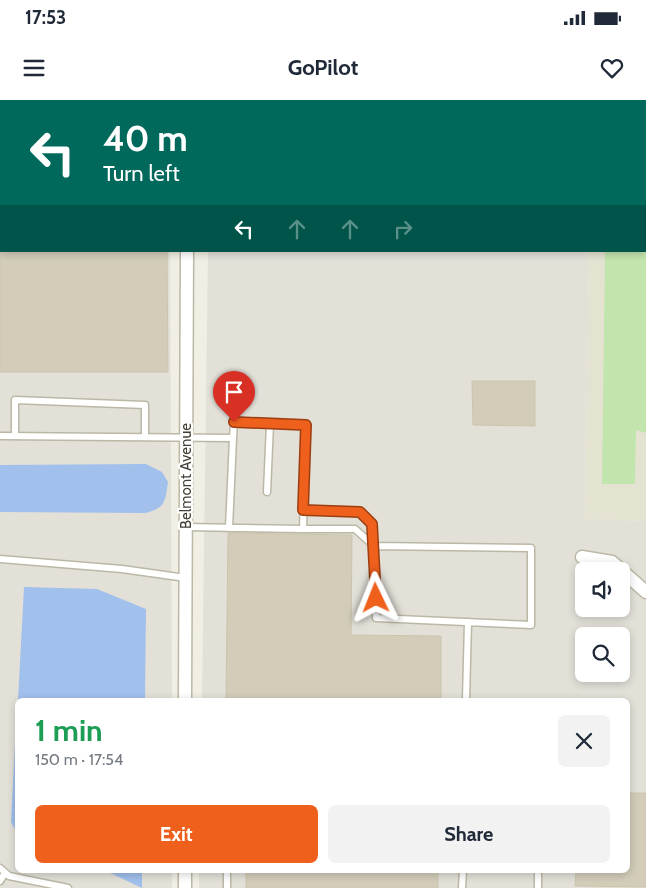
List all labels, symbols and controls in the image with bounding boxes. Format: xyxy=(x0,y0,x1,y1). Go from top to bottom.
text: 17:53 xyxy=(25,6,66,29)
icon: menu xyxy=(20,54,48,82)
text: GoPilot xyxy=(288,54,358,81)
icon: heart xyxy=(598,54,626,82)
text: 40 m xyxy=(103,117,188,160)
icon: left xyxy=(20,120,85,185)
text: Turn left xyxy=(103,160,180,187)
icon: left xyxy=(230,215,258,243)
icon: ahead xyxy=(283,215,311,243)
icon: ahead xyxy=(336,215,364,243)
icon: right xyxy=(389,215,417,243)
pin xyxy=(213,371,255,422)
icon: arrive xyxy=(220,378,248,406)
street label: Belmont Avenue xyxy=(177,423,195,529)
map controls xyxy=(575,562,630,682)
button: sound xyxy=(575,562,630,617)
position arrow xyxy=(349,571,401,623)
button: search xyxy=(575,627,630,682)
text: 1 min xyxy=(35,712,103,749)
button: close xyxy=(558,715,610,767)
text: 150 m · 17:54 xyxy=(35,750,123,769)
button: Exit xyxy=(35,805,318,863)
button: Share xyxy=(328,805,610,863)

